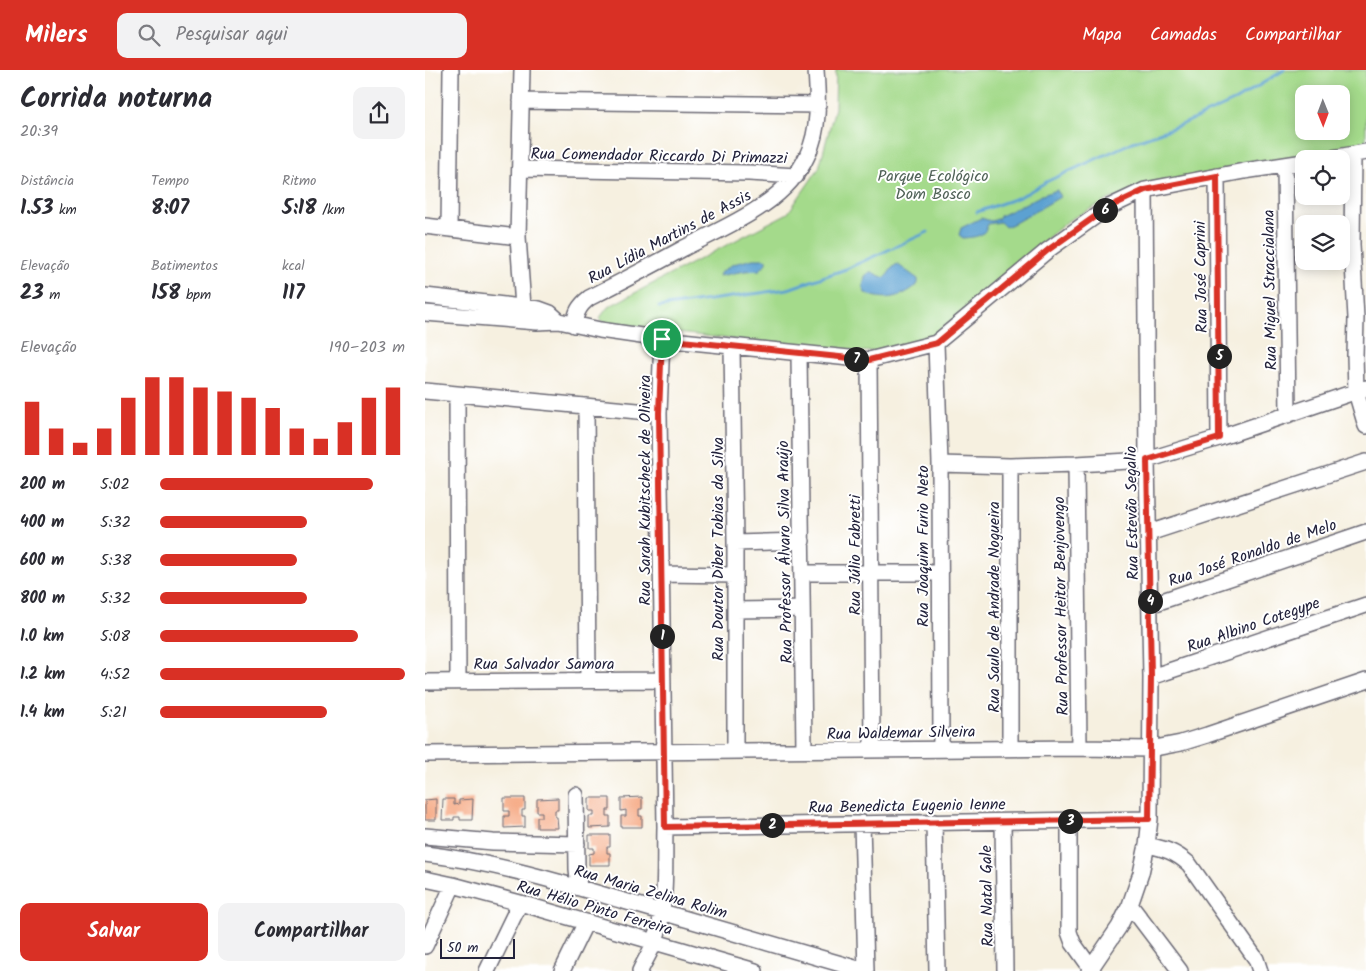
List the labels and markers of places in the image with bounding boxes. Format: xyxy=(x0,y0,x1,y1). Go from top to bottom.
pin: 6 xyxy=(1093,198,1117,222)
pin xyxy=(641,318,683,360)
pin: 5 xyxy=(1207,344,1231,368)
pin: 7 xyxy=(843,346,869,372)
pin: 4 xyxy=(1137,588,1163,614)
pin: 1 xyxy=(649,624,675,648)
pin: 3 xyxy=(1057,808,1083,834)
pin: 2 xyxy=(759,812,785,838)

